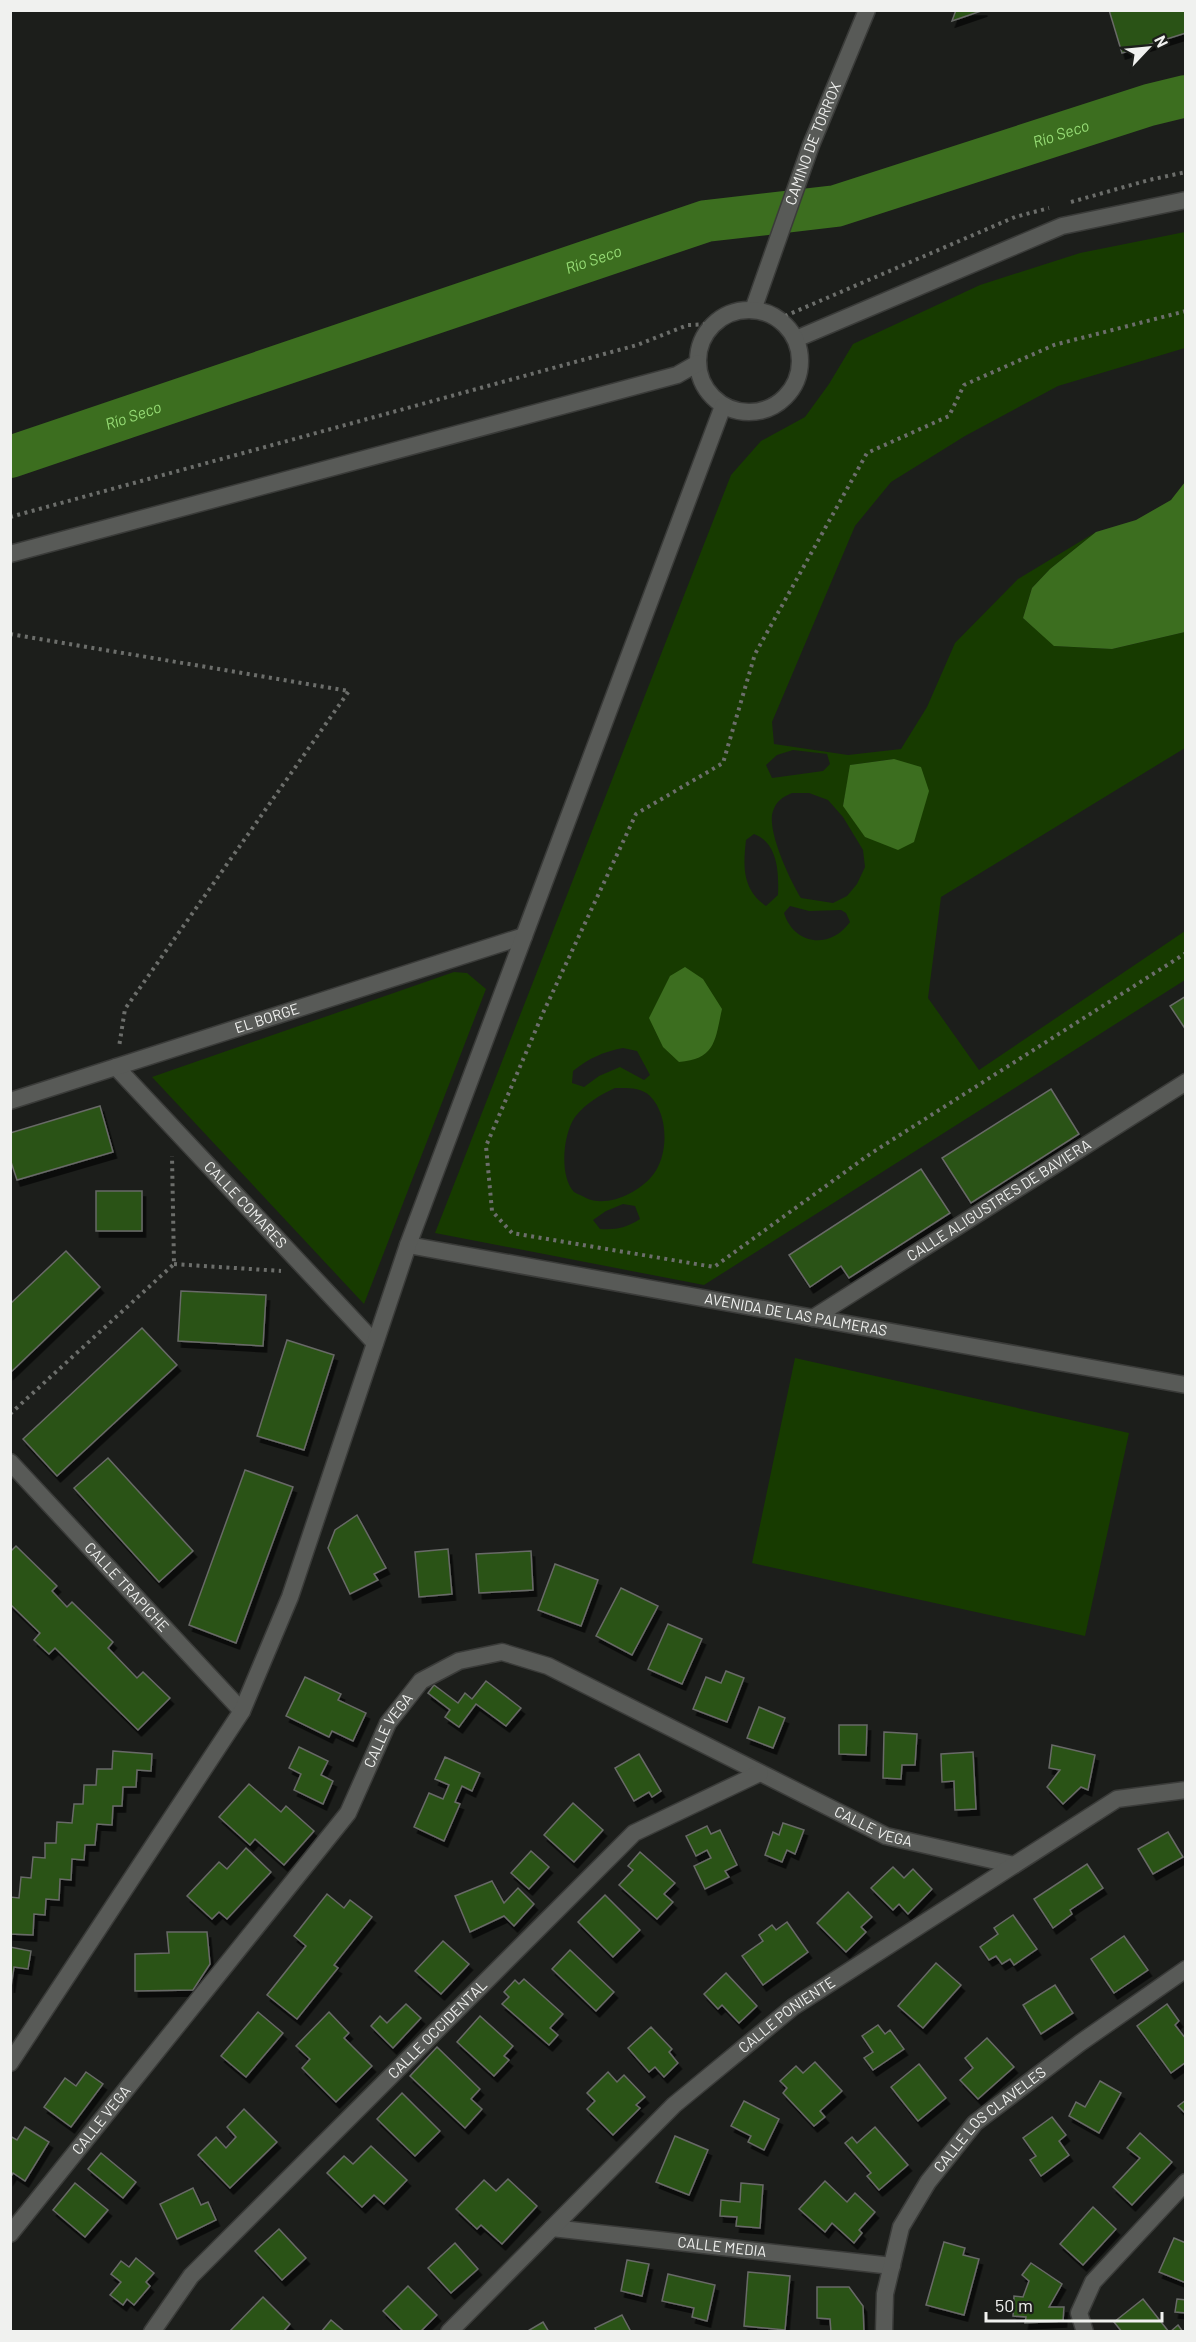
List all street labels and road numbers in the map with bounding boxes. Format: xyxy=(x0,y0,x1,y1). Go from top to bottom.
street label: CAMINO DE TORROX xyxy=(781,79,844,207)
street label: EL BORGE xyxy=(232,999,301,1036)
street label: CALLE ALIGUSTRES DE BAVIERA xyxy=(903,1135,1094,1264)
street label: CALLE COMARES xyxy=(201,1157,291,1251)
street label: AVENIDA DE LAS PALMERAS xyxy=(703,1289,889,1339)
street label: CALLE TRAPICHE xyxy=(81,1538,173,1635)
street label: CALLE VEGA xyxy=(359,1689,416,1770)
street label: CALLE VEGA xyxy=(832,1802,914,1850)
street label: CALLE PONIENTE xyxy=(734,1972,838,2056)
street label: CALLE OCCIDENTAL xyxy=(384,1975,490,2082)
street label: CALLE LOS CLAVELES xyxy=(929,2062,1049,2175)
street label: CALLE VEGA xyxy=(68,2081,134,2158)
street label: CALLE MEDIA xyxy=(677,2232,768,2260)

